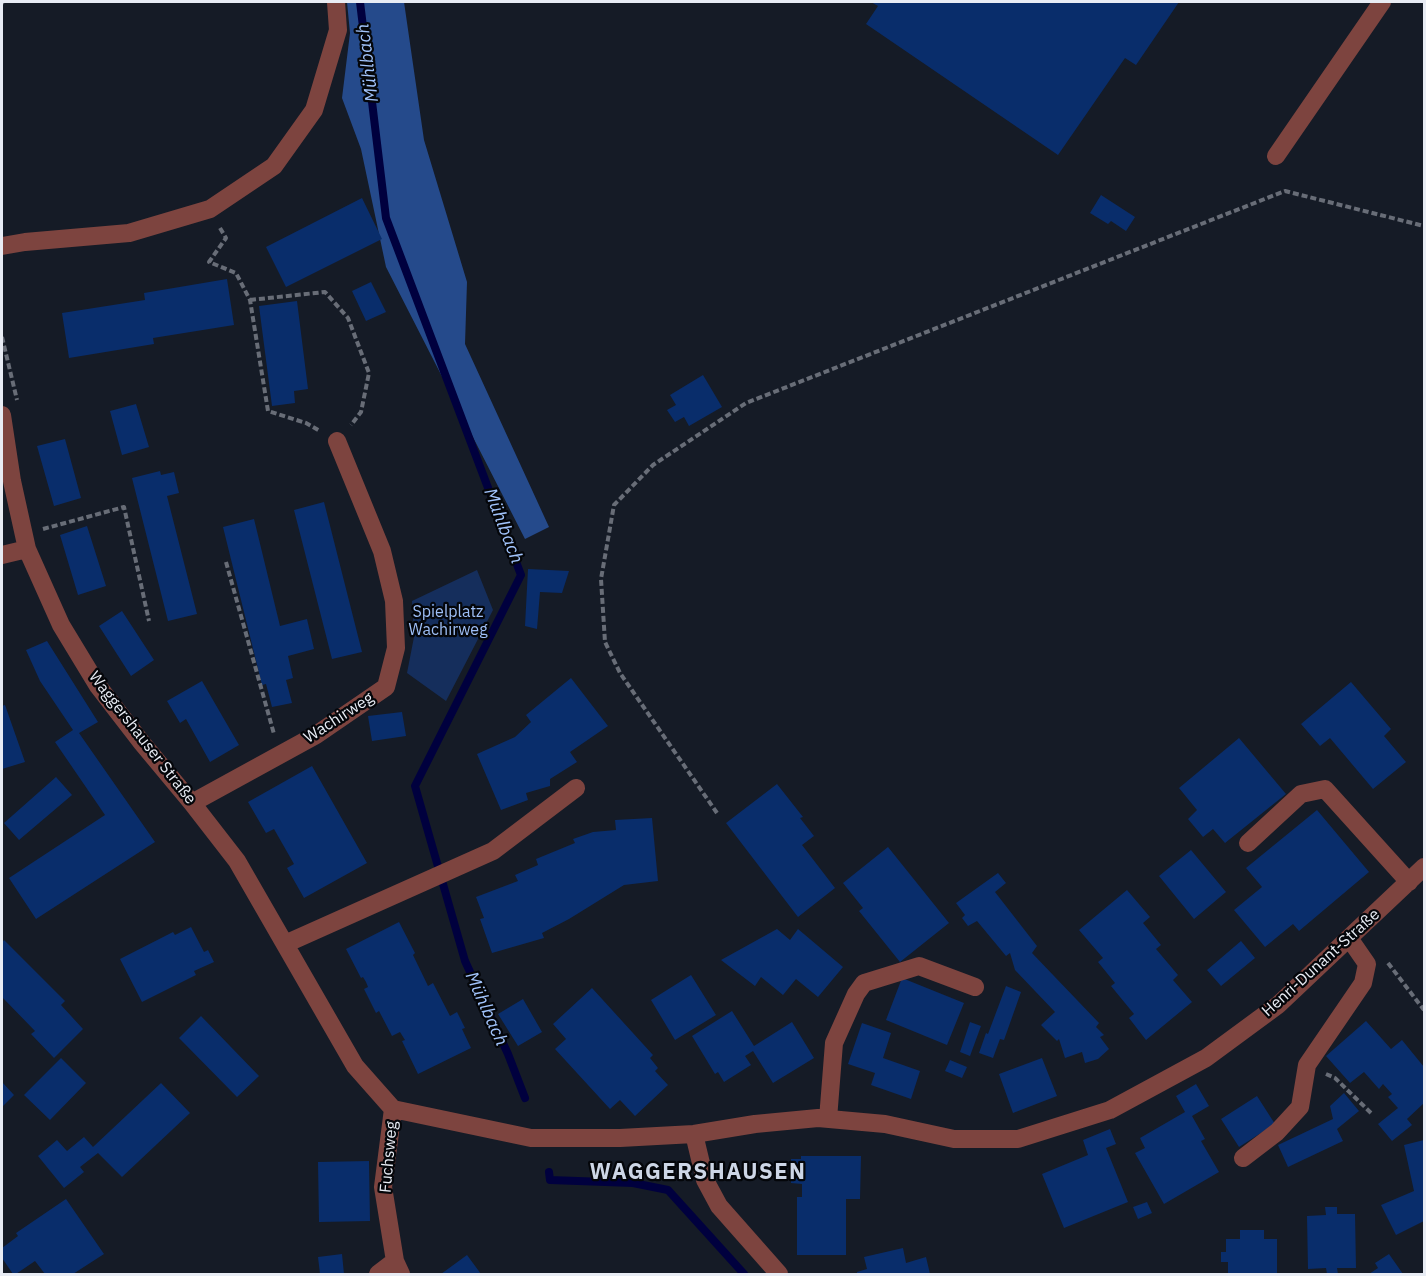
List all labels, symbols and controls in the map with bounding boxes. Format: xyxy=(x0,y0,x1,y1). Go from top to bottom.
water label: Mühlbach xyxy=(352,23,384,103)
water label: Mühlbach xyxy=(479,485,527,567)
park label: Spielplatz Wachirweg xyxy=(408,602,488,640)
street label: Waggershauser Straße xyxy=(84,668,200,808)
street label: Wachirweg xyxy=(301,688,377,748)
street label: Henri-Dunant-Straße xyxy=(1258,905,1384,1021)
water label: Mühlbach xyxy=(460,969,512,1049)
street label: Fuchsweg xyxy=(376,1120,402,1194)
district label: WAGGERSHAUSEN xyxy=(590,1160,806,1186)

